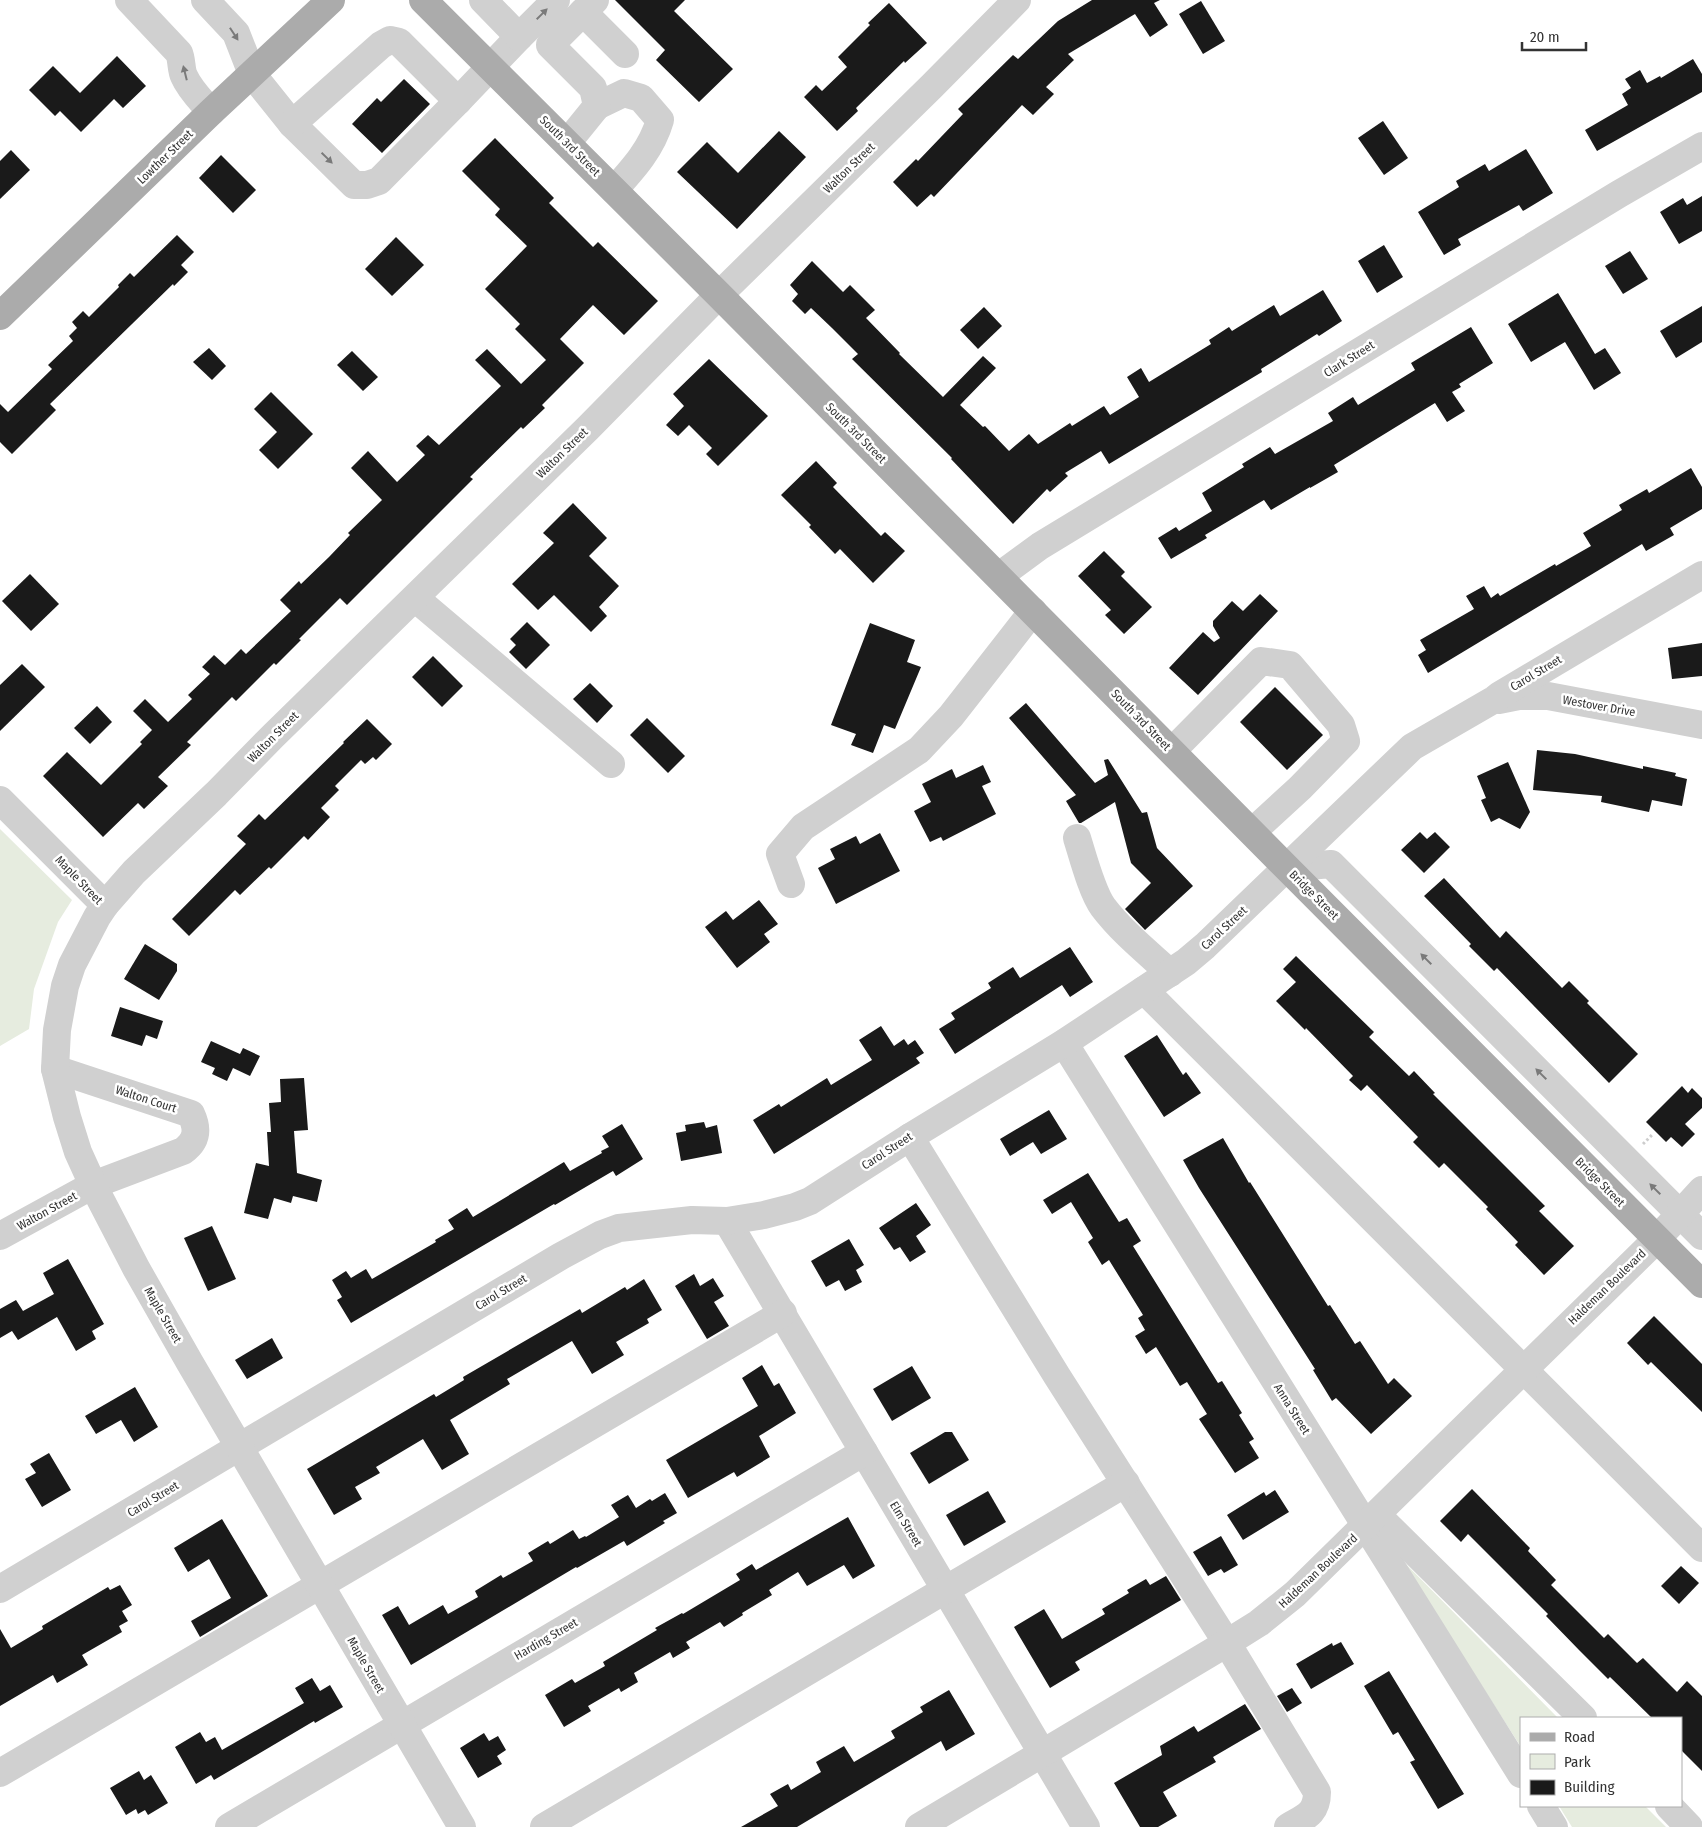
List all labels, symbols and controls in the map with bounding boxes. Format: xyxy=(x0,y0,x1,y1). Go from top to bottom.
one-way arrow xyxy=(536,8,548,20)
scale bar xyxy=(1522,20,1586,52)
one-way arrow xyxy=(229,27,239,40)
text: 20 m xyxy=(1530,28,1560,46)
one-way arrow xyxy=(181,65,189,81)
street label: South 3rd Street xyxy=(537,113,603,179)
street label: Lowther Street xyxy=(134,127,196,187)
street label: Walton Street xyxy=(820,140,878,196)
one-way arrow xyxy=(320,152,332,164)
street label: Clark Street xyxy=(1321,338,1377,380)
street label: South 3rd Street xyxy=(823,400,889,466)
street label: Walton Street xyxy=(533,425,591,481)
street label: Carol Street xyxy=(1508,652,1564,694)
street label: South 3rd Street xyxy=(1108,686,1174,754)
street label: Westover Drive xyxy=(1562,693,1637,719)
street label: Walton Street xyxy=(245,709,301,765)
street label: Maple Street xyxy=(52,853,106,907)
street label: Bridge Street xyxy=(1286,867,1342,923)
street label: Carol Street xyxy=(1198,903,1250,953)
one-way arrow xyxy=(1420,953,1432,965)
one-way arrow xyxy=(1535,1068,1547,1080)
street label: Walton Court xyxy=(114,1083,178,1115)
street label: Carol Street xyxy=(859,1129,915,1173)
street label: Bridge Street xyxy=(1572,1154,1628,1210)
one-way arrow xyxy=(1649,1184,1661,1196)
street label: Walton Street xyxy=(15,1189,79,1233)
street label: Haldeman Boulevard xyxy=(1565,1246,1649,1328)
street label: Carol Street xyxy=(473,1271,529,1313)
street label: Maple Street xyxy=(141,1285,185,1345)
street label: Anna Street xyxy=(1271,1381,1313,1437)
street label: Carol Street xyxy=(125,1478,181,1520)
street label: Elm Street xyxy=(887,1499,925,1549)
street label: Haldeman Boulevard xyxy=(1276,1531,1360,1611)
street label: Harding Street xyxy=(512,1615,580,1663)
street label: Maple Street xyxy=(344,1635,388,1695)
legend xyxy=(1520,1717,1682,1807)
text: Road xyxy=(1564,1728,1595,1746)
text: Park xyxy=(1564,1753,1591,1771)
text: Building xyxy=(1564,1778,1615,1796)

